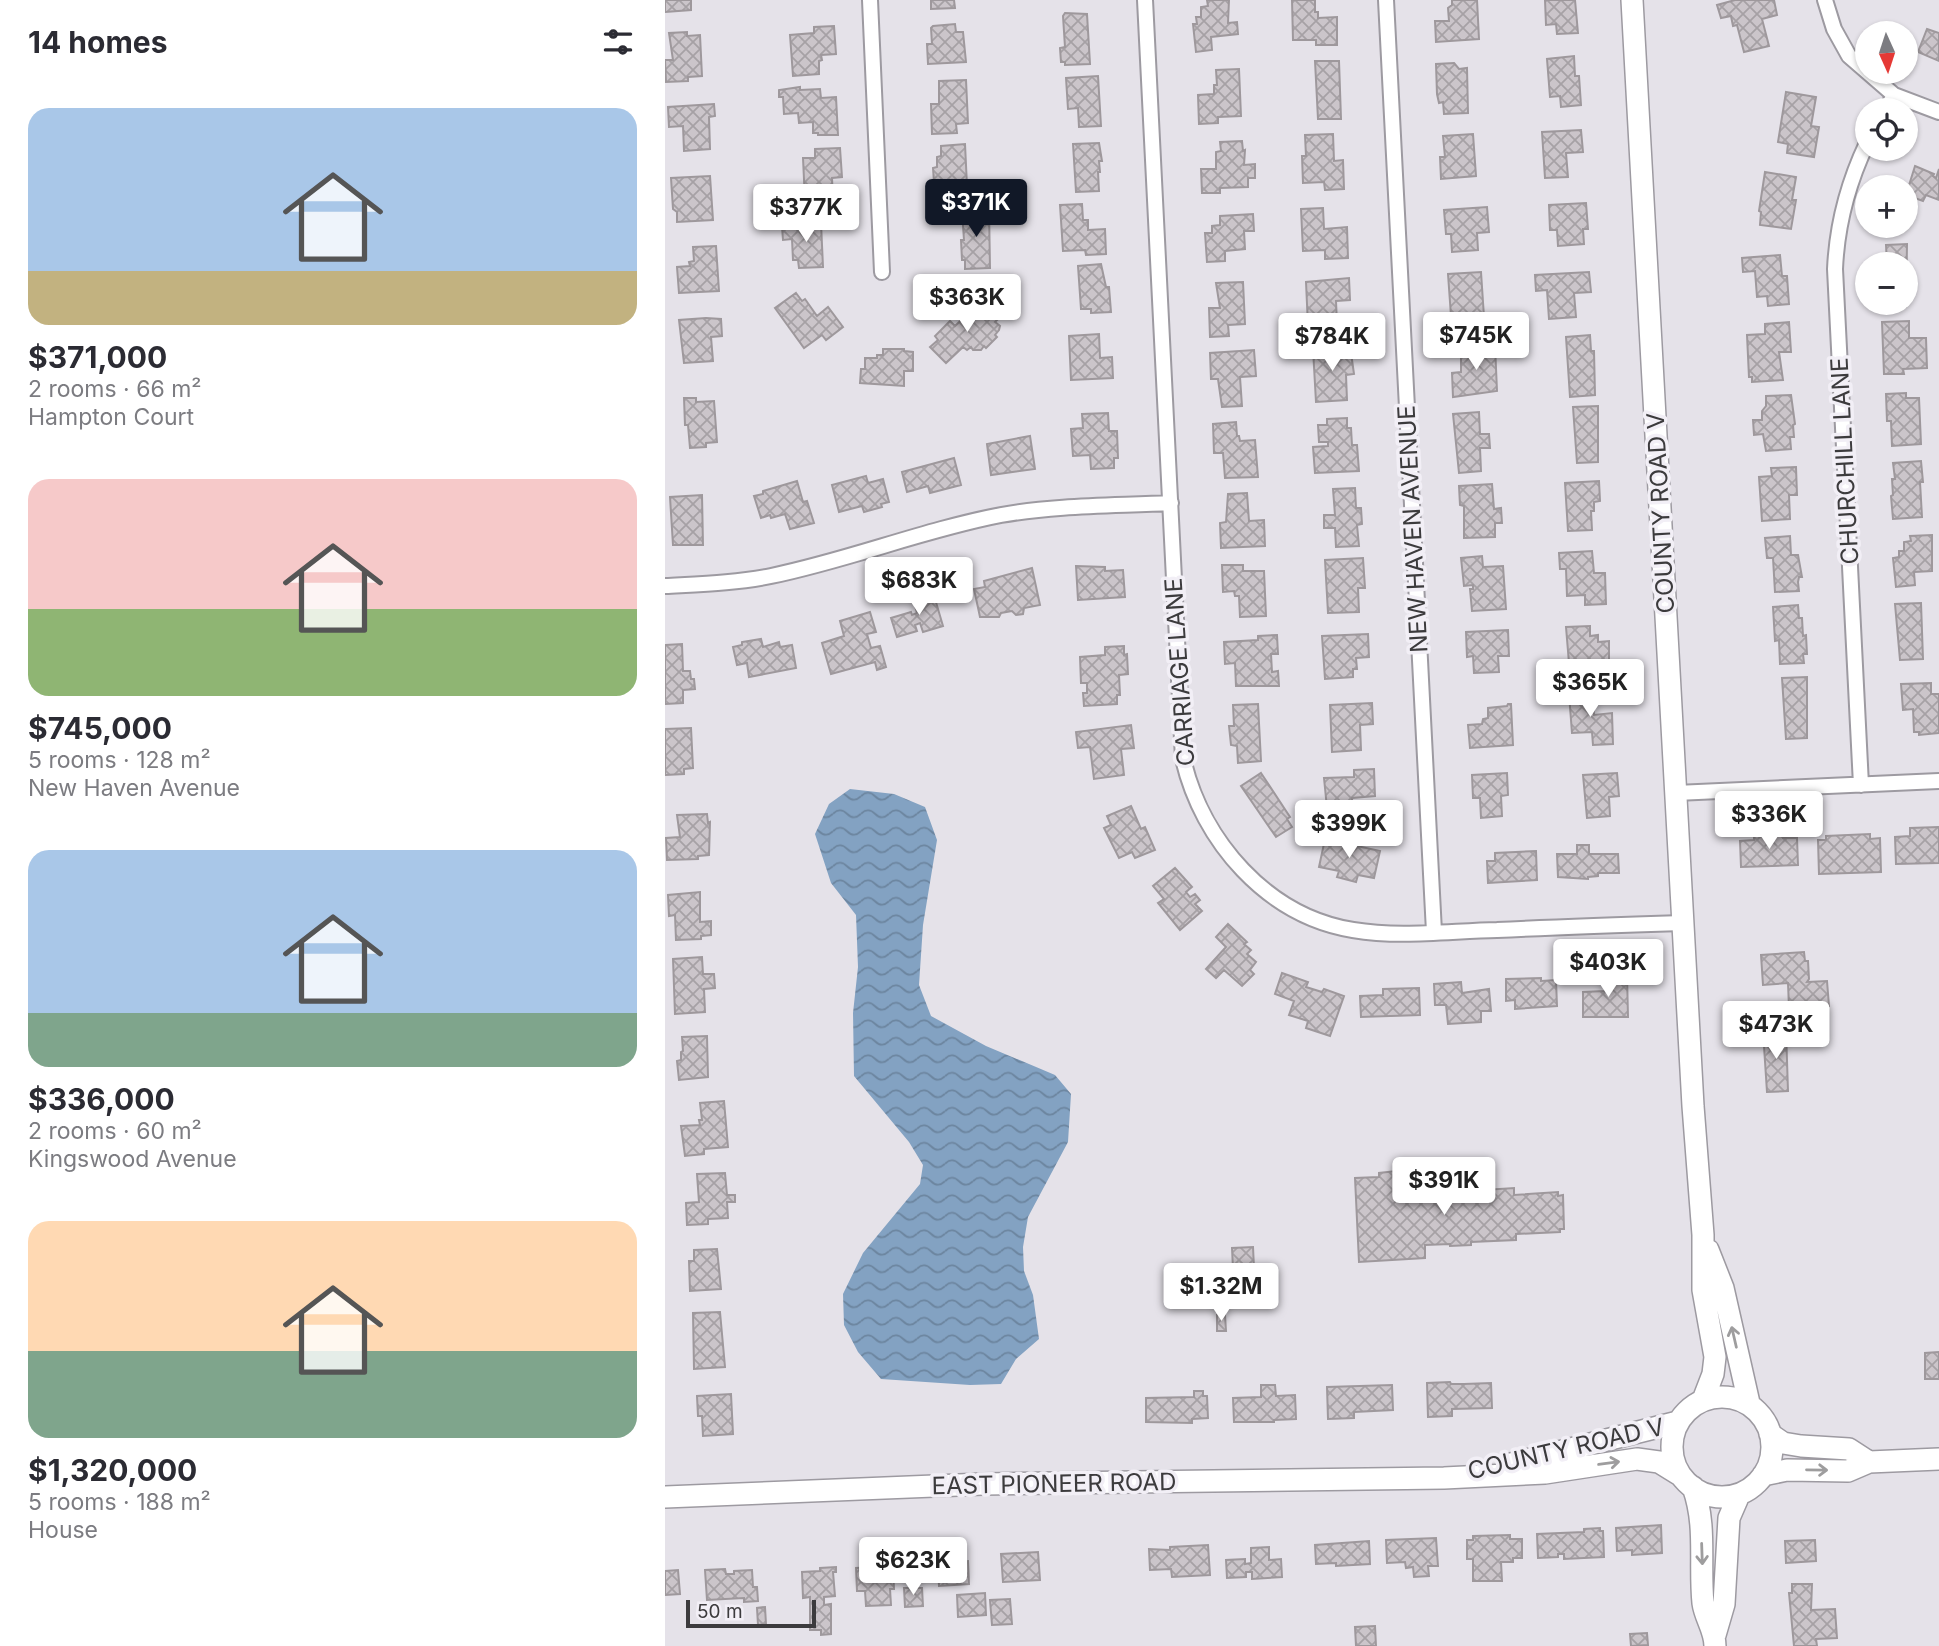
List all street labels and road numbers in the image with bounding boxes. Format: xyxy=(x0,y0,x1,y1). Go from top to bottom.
street label: CHURCHILL LANE xyxy=(1825,357,1864,565)
street label: NEW HAVEN AVENUE xyxy=(1392,405,1433,653)
street label: COUNTY ROAD V xyxy=(1641,412,1680,614)
street label: CARRIAGE LANE xyxy=(1158,577,1201,767)
street label: COUNTY ROAD V xyxy=(1465,1412,1667,1485)
street label: EAST PIONEER ROAD xyxy=(931,1467,1177,1500)

